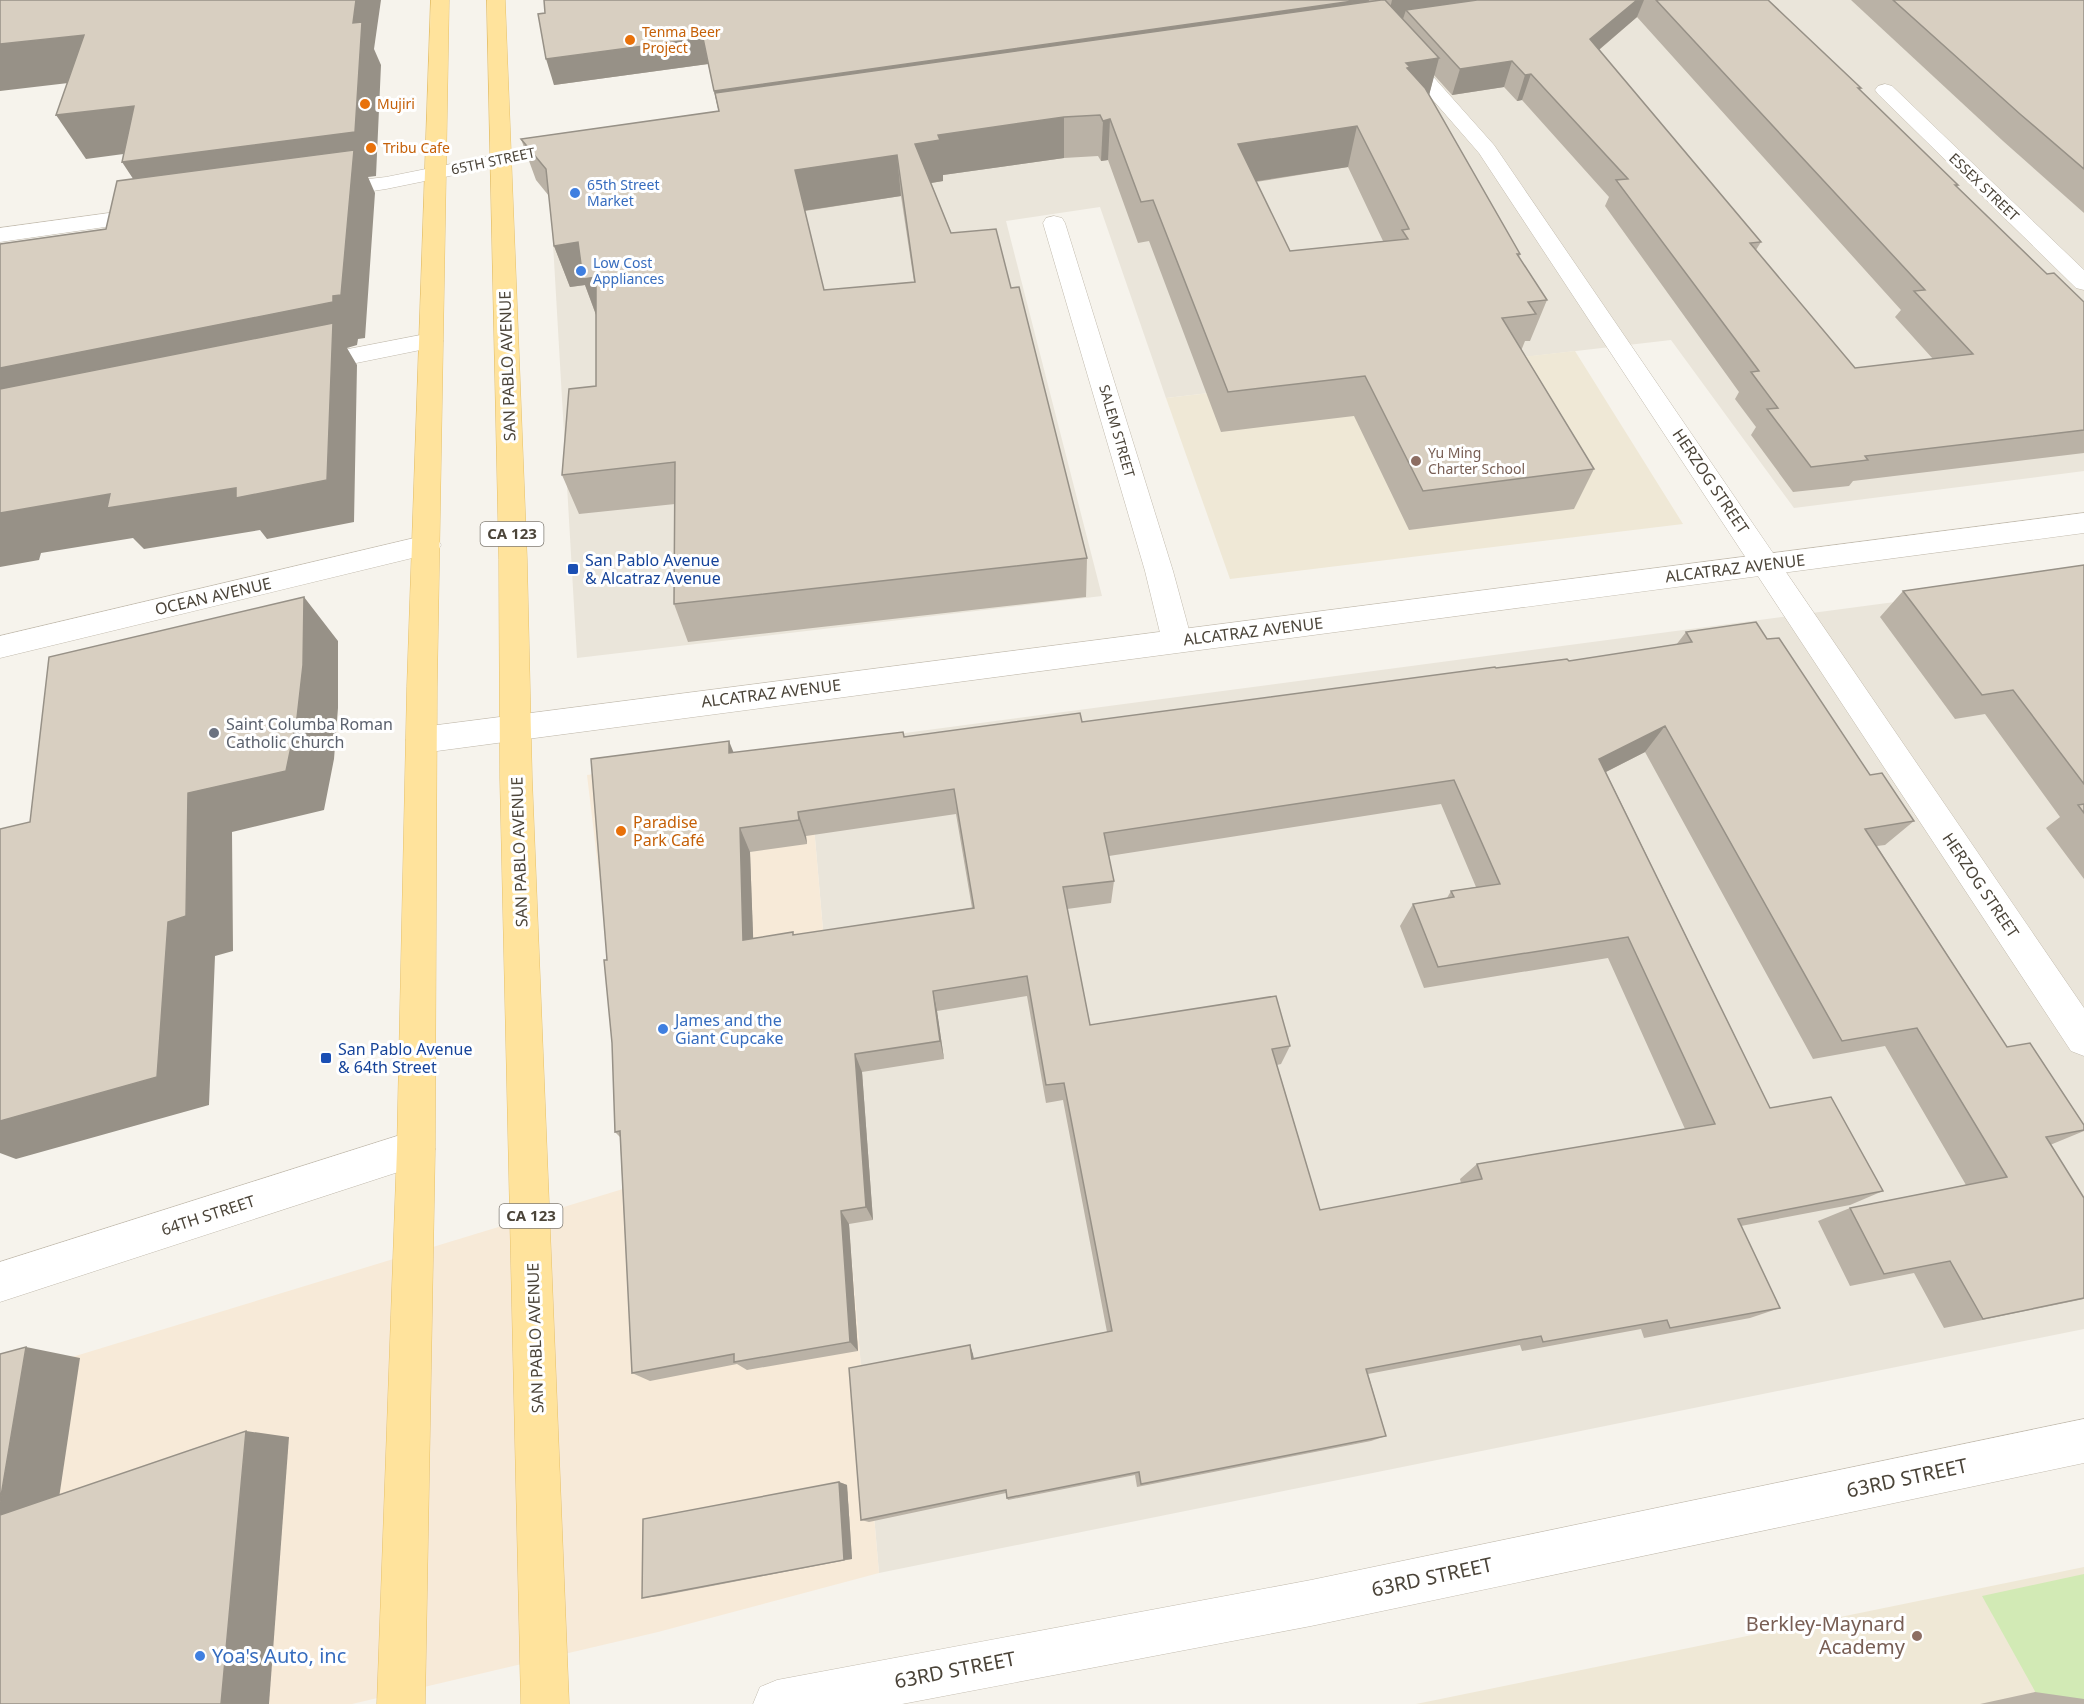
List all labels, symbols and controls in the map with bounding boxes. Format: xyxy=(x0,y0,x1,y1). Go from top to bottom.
place label: Tenma Beer Project xyxy=(642,22,721,57)
marker: Tenma Beer Project xyxy=(623,33,637,47)
place label: Mujiri xyxy=(377,94,415,113)
marker: Mujiri xyxy=(358,97,372,111)
place label: Tribu Cafe xyxy=(383,138,450,157)
marker: Tribu Cafe xyxy=(364,141,378,155)
street label: 65TH STREET xyxy=(449,142,537,179)
street label: ESSEX STREET xyxy=(1945,148,2024,225)
place label: 65th Street Market xyxy=(587,175,659,210)
marker: 65th Street Market xyxy=(568,186,582,200)
place label: Low Cost Appliances xyxy=(593,253,665,288)
marker: Low Cost Appliances xyxy=(574,264,588,278)
street label: SAN PABLO AVENUE xyxy=(493,290,521,442)
street label: SALEM STREET xyxy=(1095,382,1140,480)
street label: HERZOG STREET xyxy=(1668,424,1754,538)
place label: Yu Ming Charter School xyxy=(1428,443,1525,478)
marker: Yu Ming Charter School xyxy=(1409,454,1423,468)
road number: CA 123 xyxy=(480,522,544,546)
place label: San Pablo Avenue & Alcatraz Avenue xyxy=(585,549,721,589)
street label: ALCATRAZ AVENUE xyxy=(1664,549,1806,587)
marker: San Pablo Avenue & Alcatraz Avenue xyxy=(566,562,580,576)
street label: OCEAN AVENUE xyxy=(153,572,273,620)
street label: ALCATRAZ AVENUE xyxy=(1182,612,1324,650)
street label: ALCATRAZ AVENUE xyxy=(700,674,842,712)
place label: Saint Columba Roman Catholic Church xyxy=(226,713,393,753)
marker: Saint Columba Roman Catholic Church xyxy=(207,726,221,740)
street label: SAN PABLO AVENUE xyxy=(505,776,533,928)
place label: Paradise Park Café xyxy=(633,811,705,851)
marker: Paradise Park Café xyxy=(614,824,628,838)
street label: HERZOG STREET xyxy=(1938,828,2024,942)
place label: James and the Giant Cupcake xyxy=(673,1009,784,1049)
marker: James and the Giant Cupcake xyxy=(656,1022,670,1036)
place label: San Pablo Avenue & 64th Street xyxy=(338,1038,472,1078)
marker: San Pablo Avenue & 64th Street xyxy=(319,1051,333,1065)
street label: 64TH STREET xyxy=(158,1189,258,1241)
road number: CA 123 xyxy=(500,1204,562,1228)
street label: SAN PABLO AVENUE xyxy=(521,1262,549,1414)
street label: 63RD STREET xyxy=(1844,1452,1970,1504)
street label: 63RD STREET xyxy=(1369,1551,1495,1603)
place label: Berkley-Maynard Academy xyxy=(1746,1610,1906,1660)
marker: Berkley-Maynard Academy xyxy=(1910,1629,1924,1643)
place label: Yoa's Auto, inc xyxy=(212,1642,346,1669)
street label: 63RD STREET xyxy=(892,1645,1018,1694)
marker: Yoa's Auto, inc xyxy=(193,1649,207,1663)

